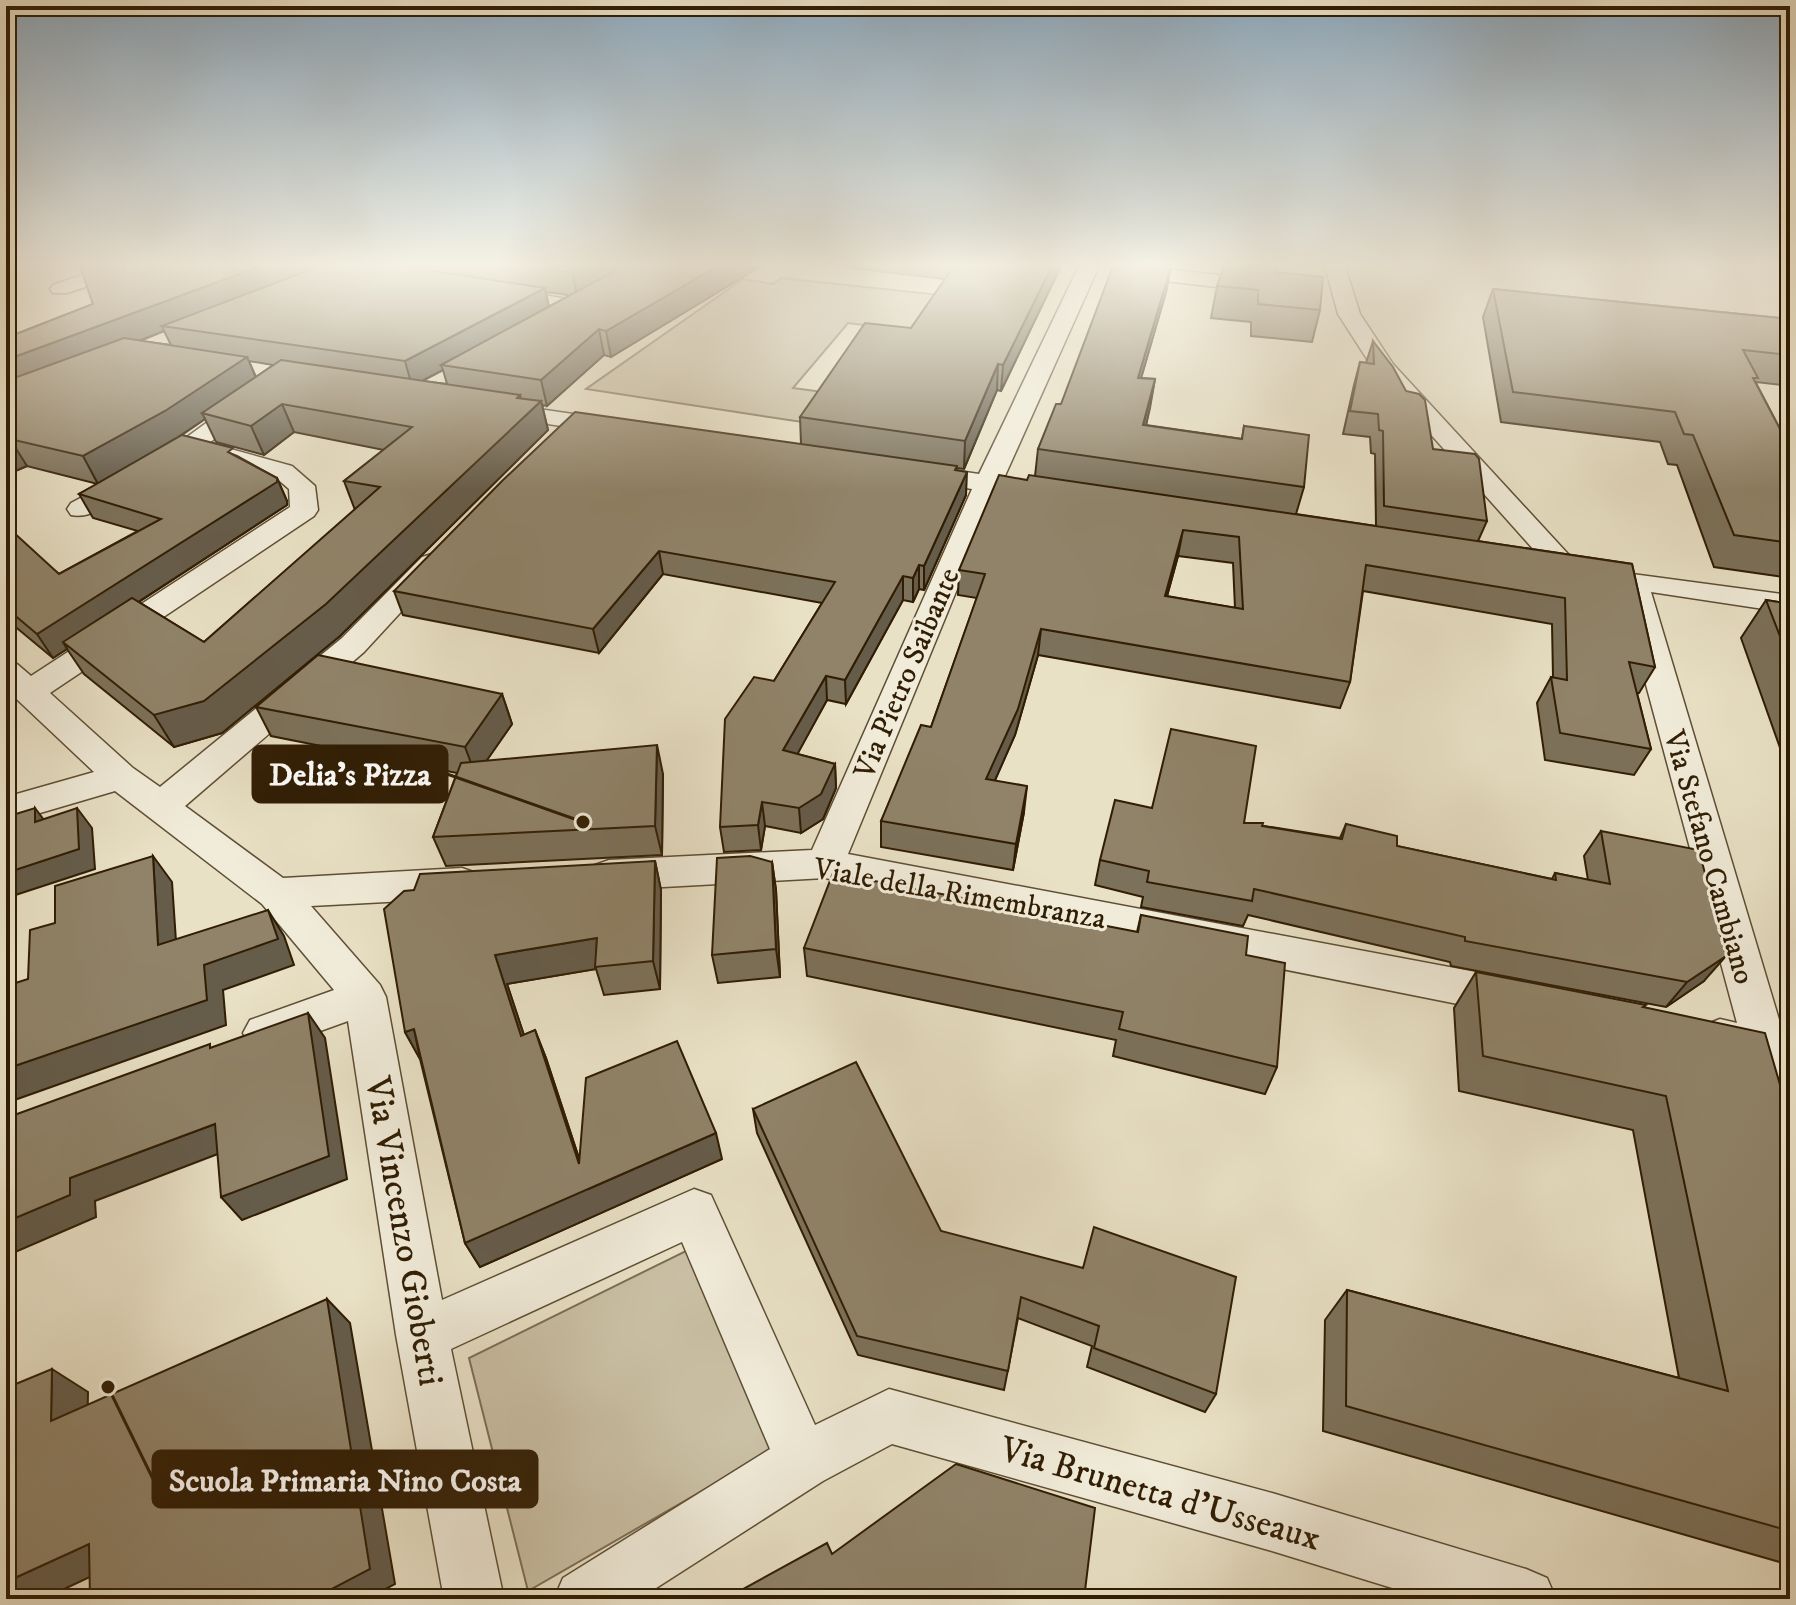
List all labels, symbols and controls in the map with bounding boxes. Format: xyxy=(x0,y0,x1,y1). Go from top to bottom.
street label: Via Pietro Saibante xyxy=(846,563,968,786)
street label: Via Stefano Cambiano xyxy=(1654,725,1762,989)
callout: Delia's Pizza xyxy=(253,746,447,802)
text: Delia's Pizza xyxy=(269,756,431,796)
street label: Viale della Rimembranza xyxy=(810,850,1109,938)
street label: Via Vincenzo Gioberti xyxy=(354,1072,453,1390)
street label: Via Brunetta d'Usseaux xyxy=(994,1427,1326,1562)
callout: Scuola Primaria Nino Costa xyxy=(153,1451,537,1507)
text: Scuola Primaria Nino Costa xyxy=(169,1462,522,1502)

